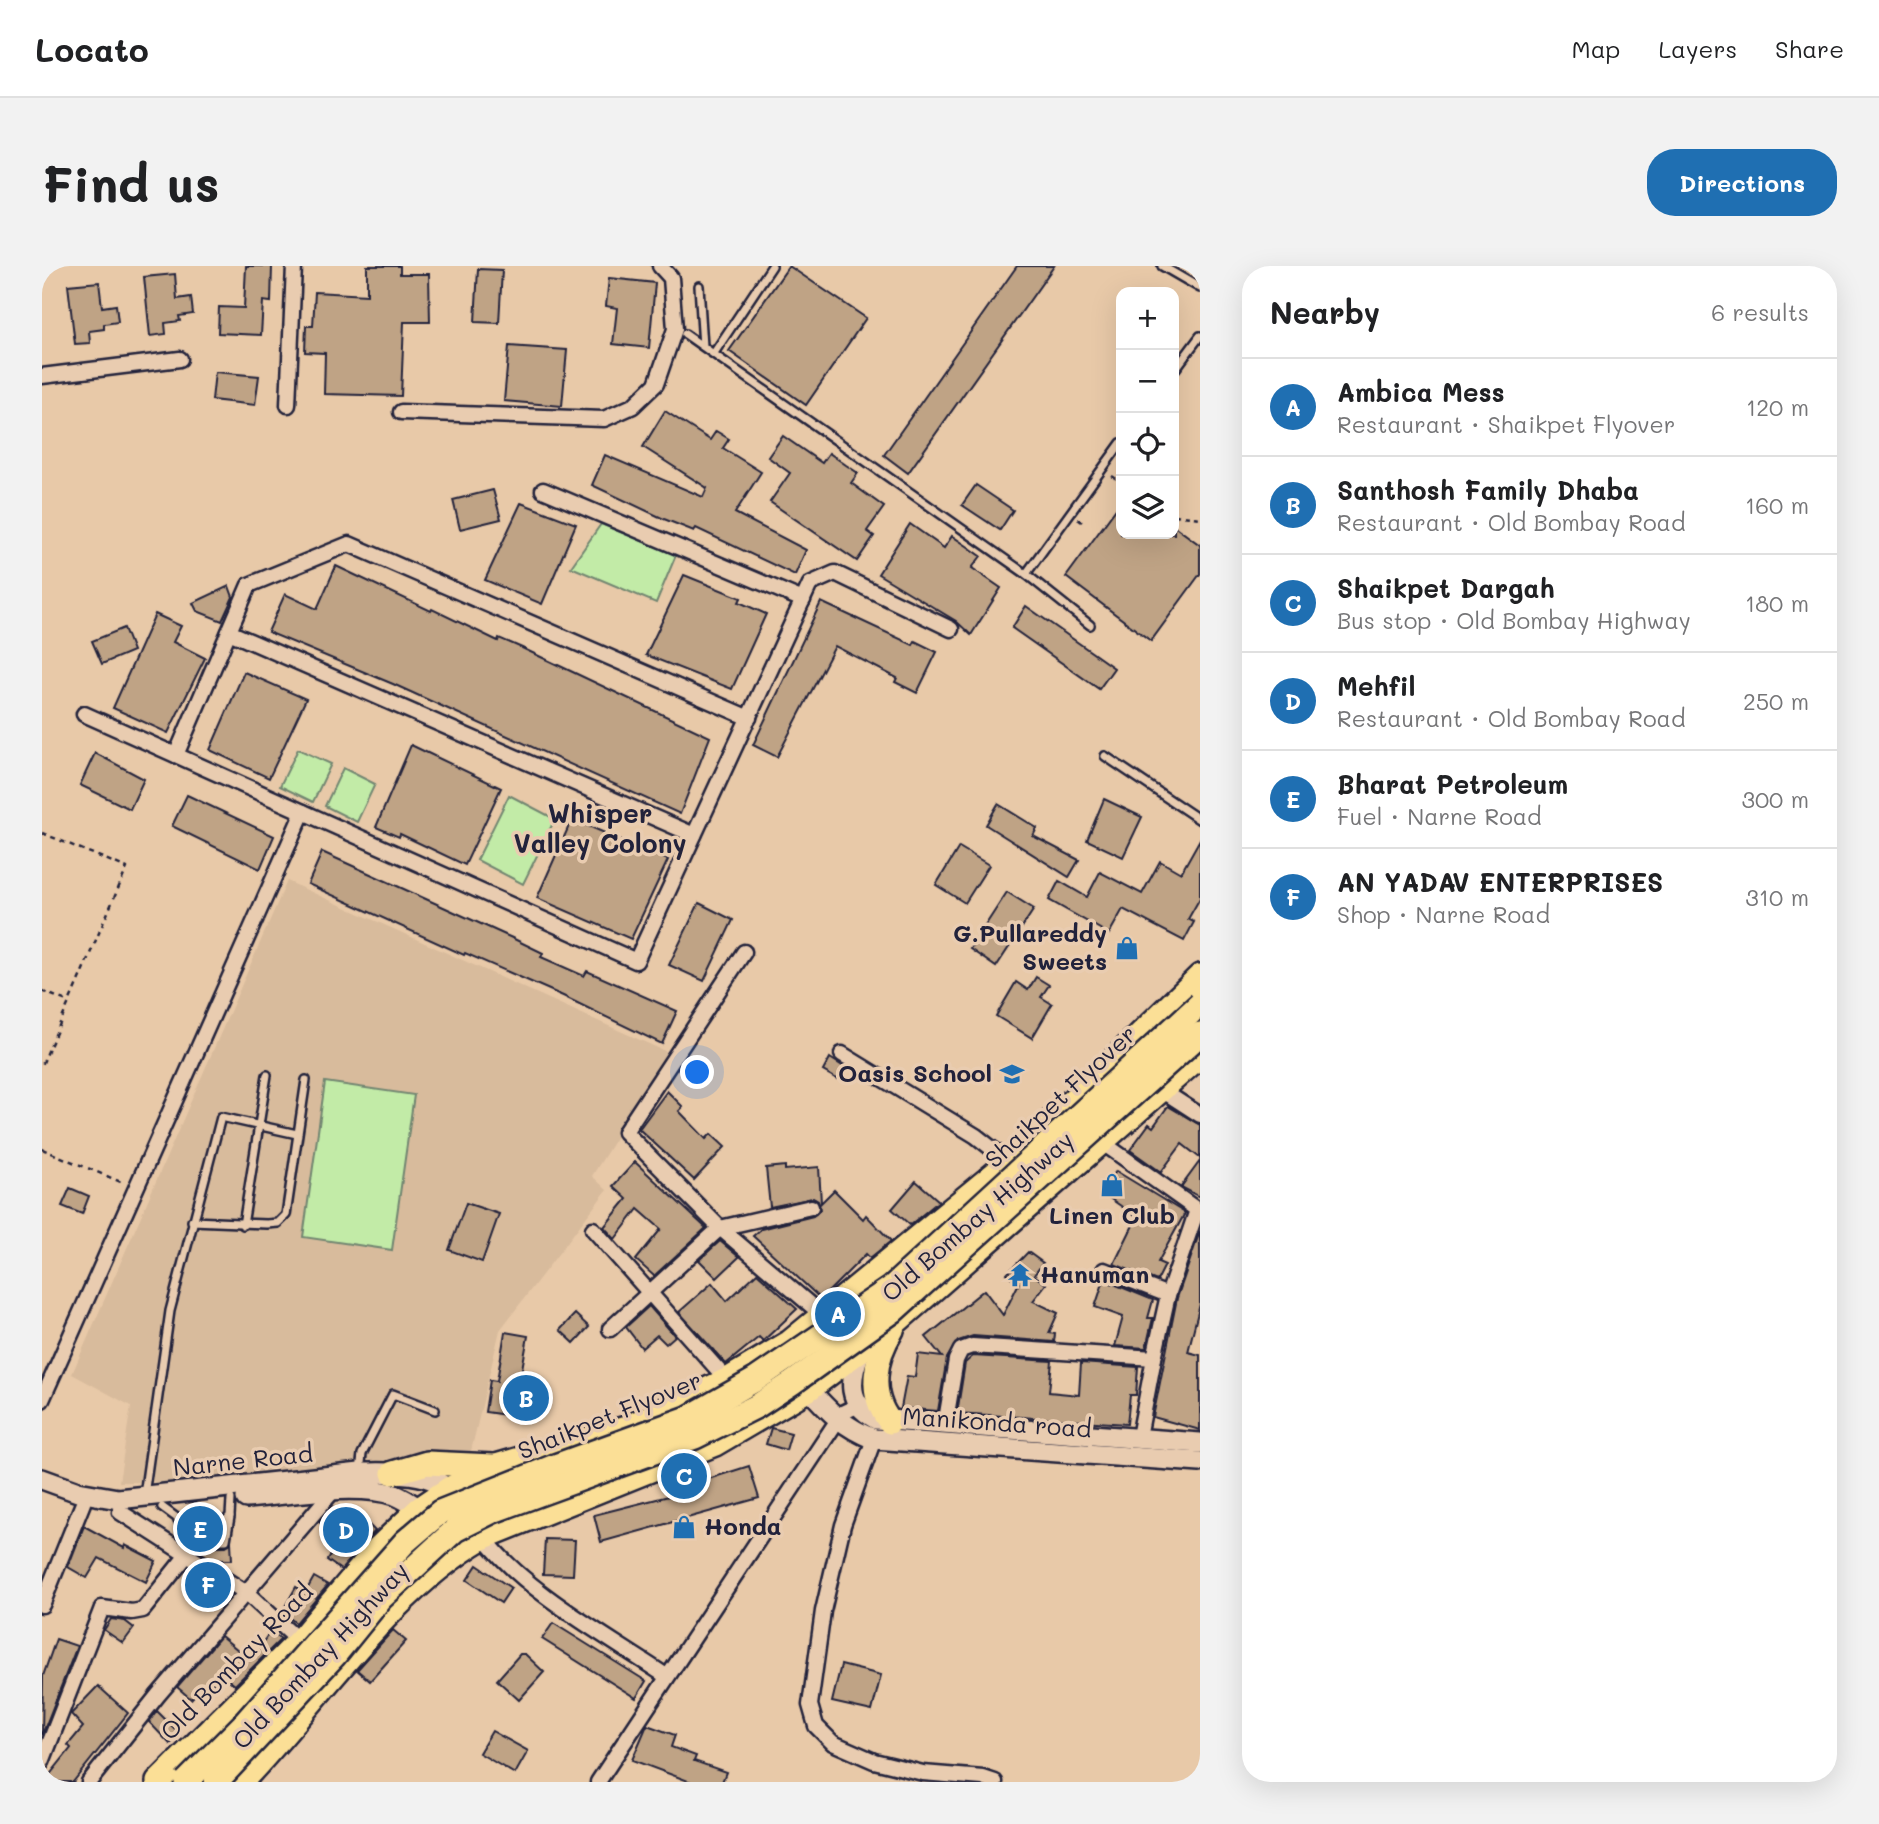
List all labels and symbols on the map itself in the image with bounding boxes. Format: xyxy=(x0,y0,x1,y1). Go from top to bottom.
district label: Whisper Valley Colony xyxy=(513,796,687,860)
place label: G.Pullareddy Sweets xyxy=(953,917,1107,976)
shop icon: G.Pullareddy Sweets xyxy=(1113,934,1141,962)
street label: Shaikpet Flyover xyxy=(978,1018,1142,1174)
your location xyxy=(680,1055,714,1089)
place label: Oasis School xyxy=(838,1057,992,1088)
school or university icon: Oasis School xyxy=(998,1060,1026,1088)
street label: Old Bombay Highway xyxy=(875,1124,1080,1308)
shop icon: Linen Club xyxy=(1098,1171,1126,1199)
place label: Linen Club xyxy=(1049,1199,1175,1230)
place label: Hanuman xyxy=(1040,1258,1149,1289)
temple icon: Hanuman xyxy=(1006,1261,1034,1289)
pin: A xyxy=(815,1288,861,1340)
street label: Shaikpet Flyover xyxy=(513,1364,706,1466)
pin: B xyxy=(503,1372,549,1424)
street label: Manikonda road xyxy=(902,1399,1093,1444)
street label: Narne Road xyxy=(171,1437,314,1482)
pin: C xyxy=(661,1450,707,1502)
pin: E xyxy=(177,1503,223,1555)
pin: D xyxy=(323,1504,369,1556)
place label: Honda xyxy=(704,1510,782,1541)
shop icon: Honda xyxy=(670,1513,698,1541)
street label: Old Bombay Highway xyxy=(225,1555,415,1755)
pin: F xyxy=(185,1559,231,1611)
street label: Old Bombay Road xyxy=(153,1576,319,1746)

